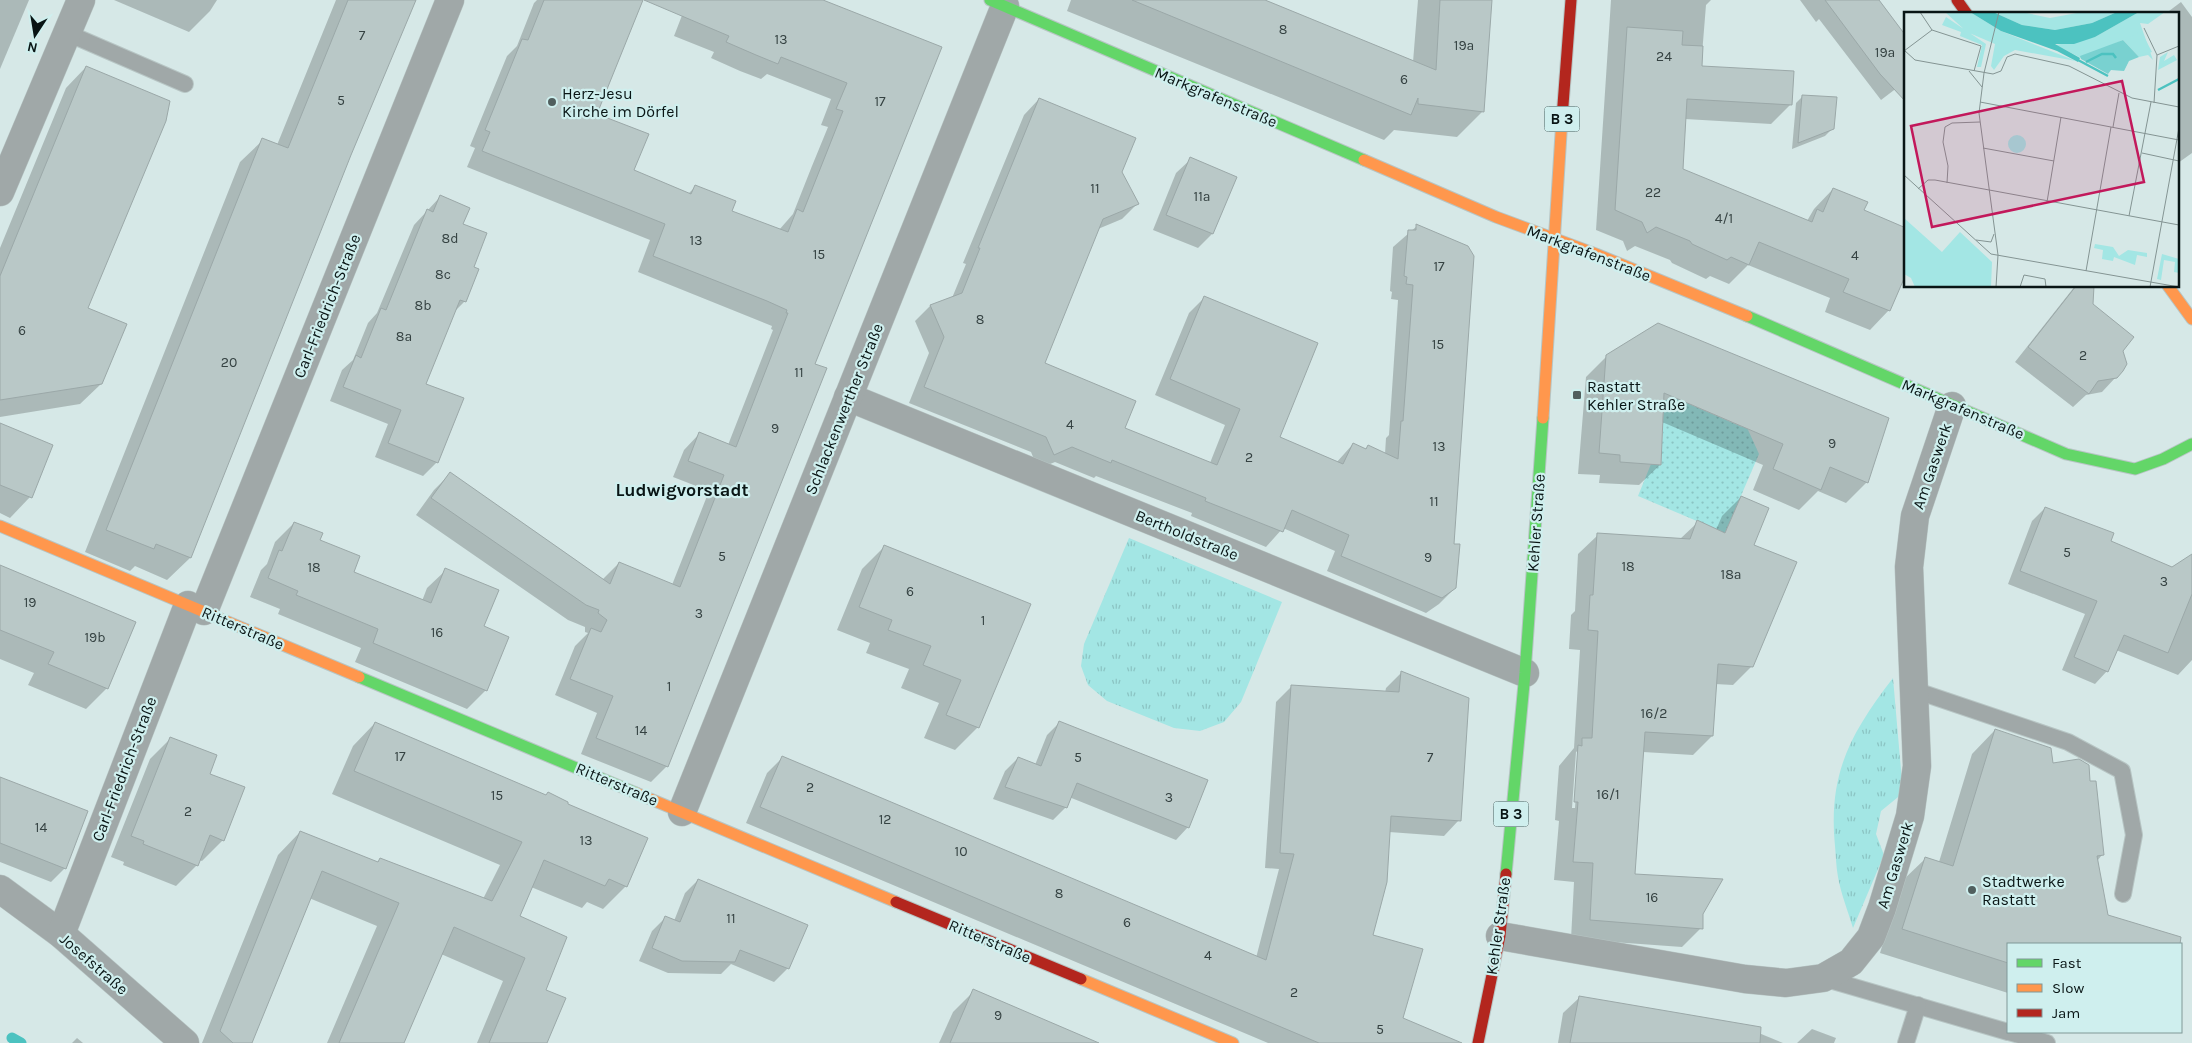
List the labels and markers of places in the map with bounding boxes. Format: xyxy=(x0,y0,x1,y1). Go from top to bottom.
place label: Herz-Jesu Kirche im Dörfel xyxy=(562,84,679,121)
marker: Herz-Jesu Kirche im Dörfel xyxy=(546,96,558,108)
place label: Rastatt Kehler Straße xyxy=(1587,377,1685,414)
marker: Rastatt Kehler Straße xyxy=(1571,389,1583,401)
place label: Stadtwerke Rastatt xyxy=(1982,872,2065,909)
marker: Stadtwerke Rastatt xyxy=(1966,884,1978,896)

